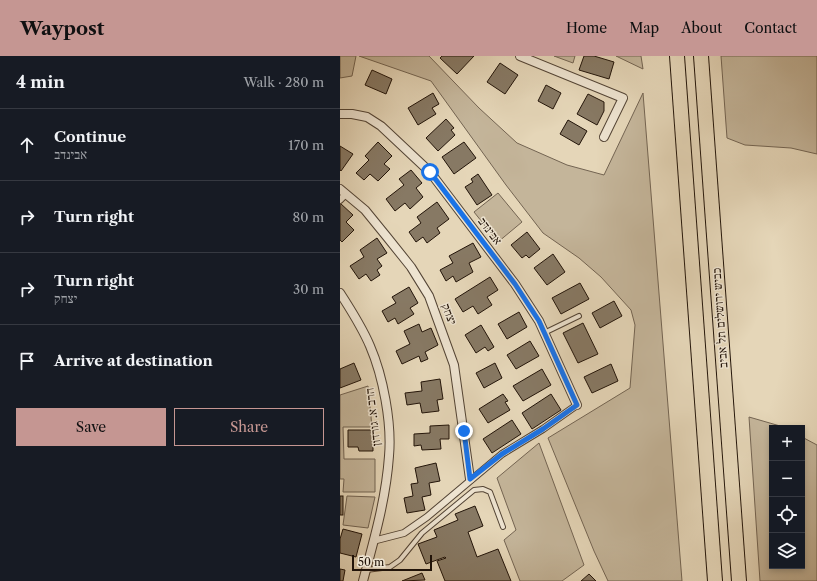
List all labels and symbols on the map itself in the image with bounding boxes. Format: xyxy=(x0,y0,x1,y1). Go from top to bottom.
route start xyxy=(421,163,439,181)
street label: אבינדב xyxy=(475,214,506,247)
street label: כביש ירושלים תל אביב xyxy=(708,267,730,369)
street label: יצחק xyxy=(439,301,460,327)
street label: הרב א. גורדון xyxy=(362,387,384,447)
route end xyxy=(455,422,473,440)
scale bar xyxy=(352,553,432,572)

